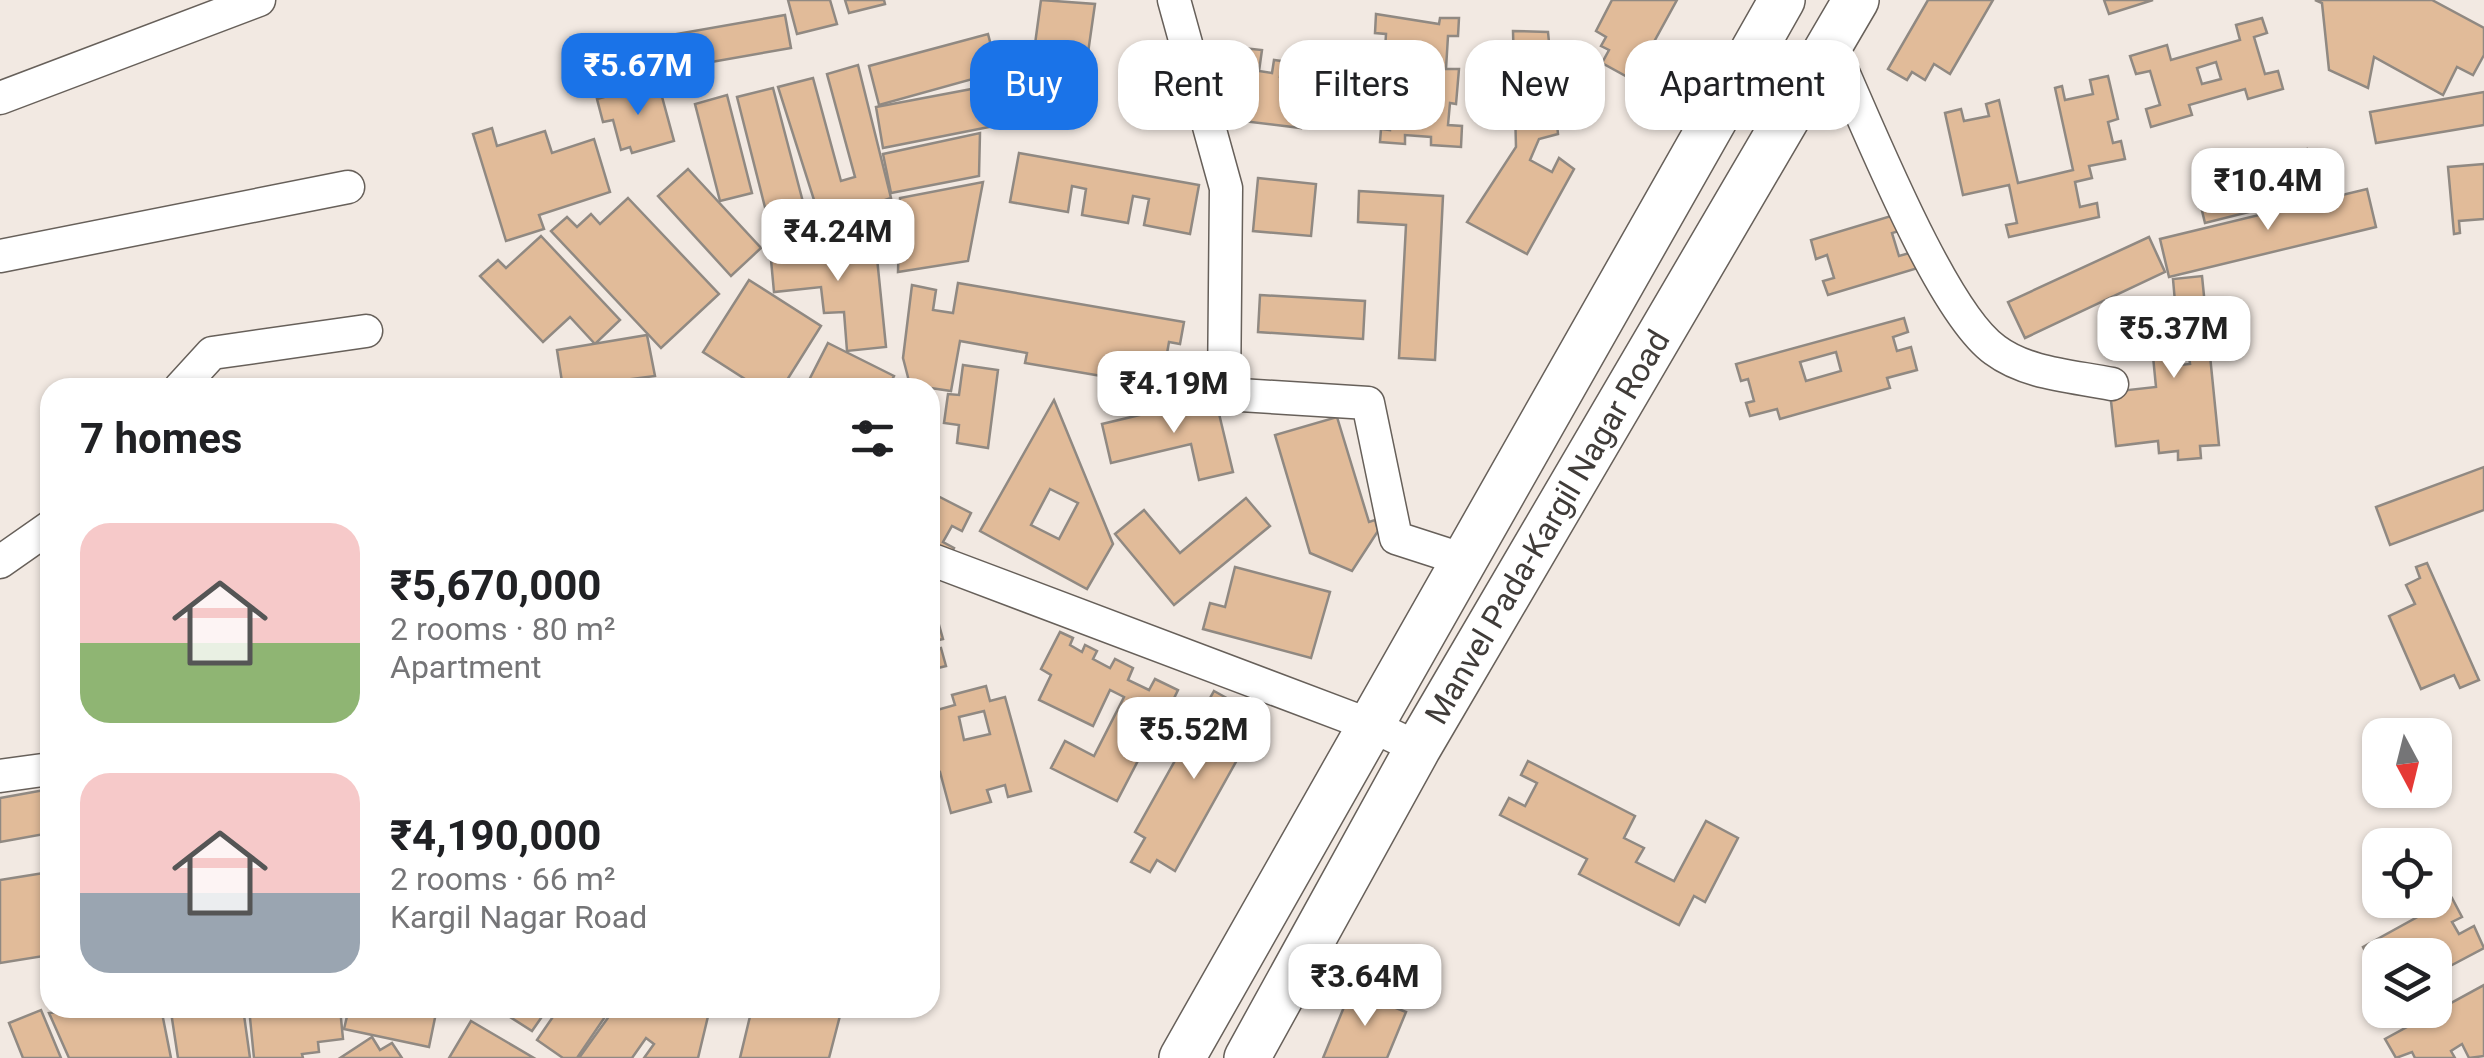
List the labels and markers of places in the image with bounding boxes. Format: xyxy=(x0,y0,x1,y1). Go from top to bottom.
pin: ₹5.67M xyxy=(557,33,719,118)
pin: ₹10.4M xyxy=(2187,148,2349,233)
pin: ₹4.24M xyxy=(757,199,919,284)
pin: ₹5.37M xyxy=(2093,296,2255,381)
pin: ₹4.19M xyxy=(1093,351,1255,436)
pin: ₹5.52M xyxy=(1113,697,1275,782)
pin: ₹3.64M xyxy=(1284,944,1446,1029)

